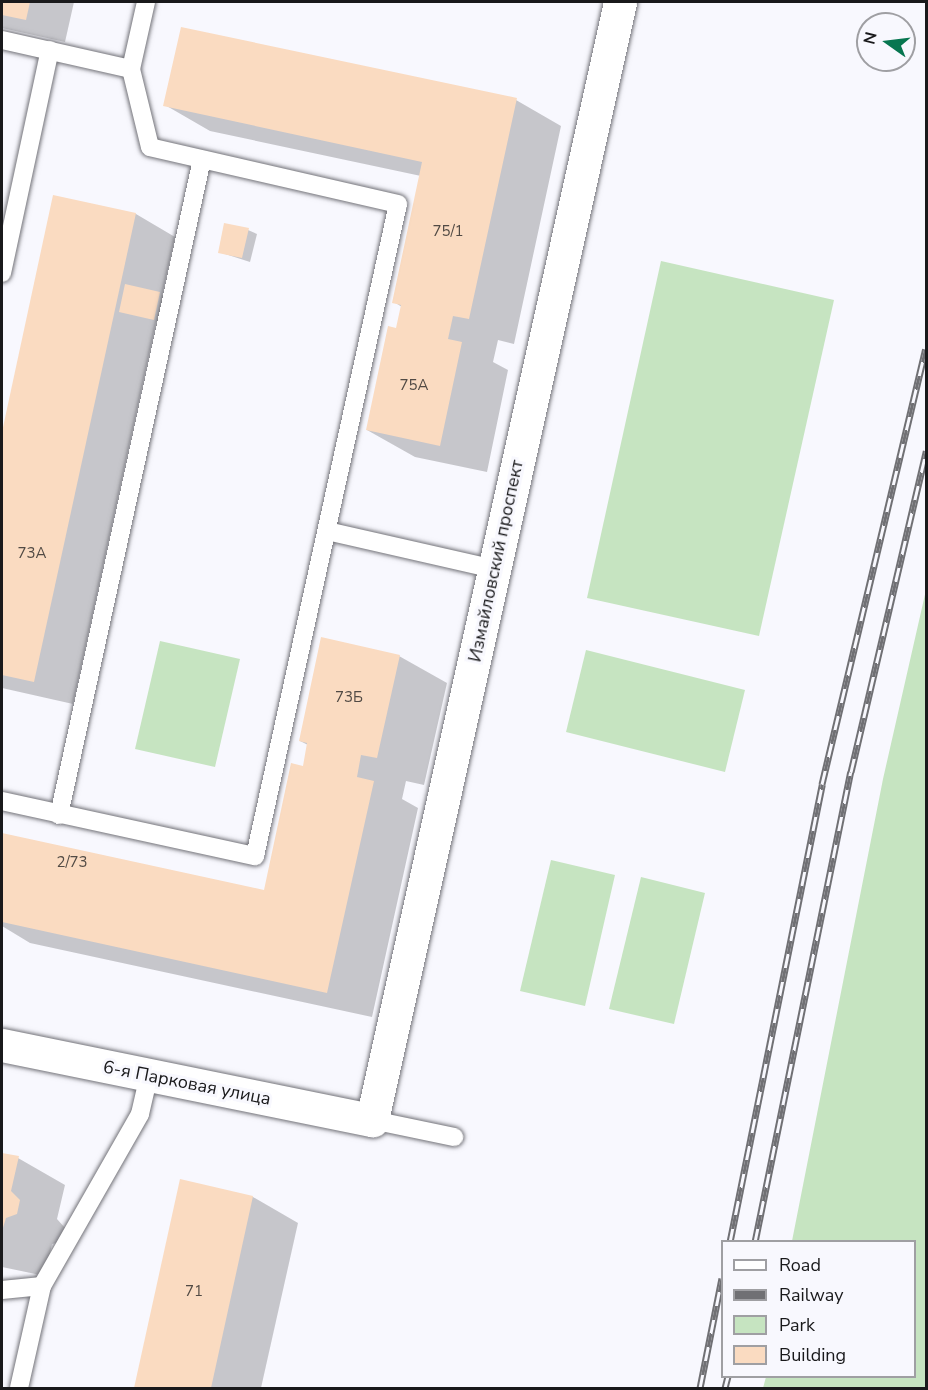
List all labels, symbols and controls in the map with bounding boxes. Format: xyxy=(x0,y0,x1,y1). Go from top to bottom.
north arrow xyxy=(856,12,916,72)
text: N xyxy=(858,30,883,47)
house number: 75/1 xyxy=(432,223,464,241)
house number: 75А xyxy=(400,377,428,395)
street label: Измайловский проспект xyxy=(464,458,528,664)
house number: 73А xyxy=(18,545,46,563)
house number: 73Б xyxy=(335,689,363,707)
house number: 2/73 xyxy=(56,854,88,872)
street label: 6-я Парковая улица xyxy=(101,1056,273,1110)
legend xyxy=(721,1240,916,1378)
text: Road xyxy=(779,1253,821,1277)
house number: 71 xyxy=(185,1283,203,1301)
text: Railway xyxy=(779,1283,844,1307)
text: Park xyxy=(779,1313,815,1337)
text: Building xyxy=(779,1343,846,1367)

